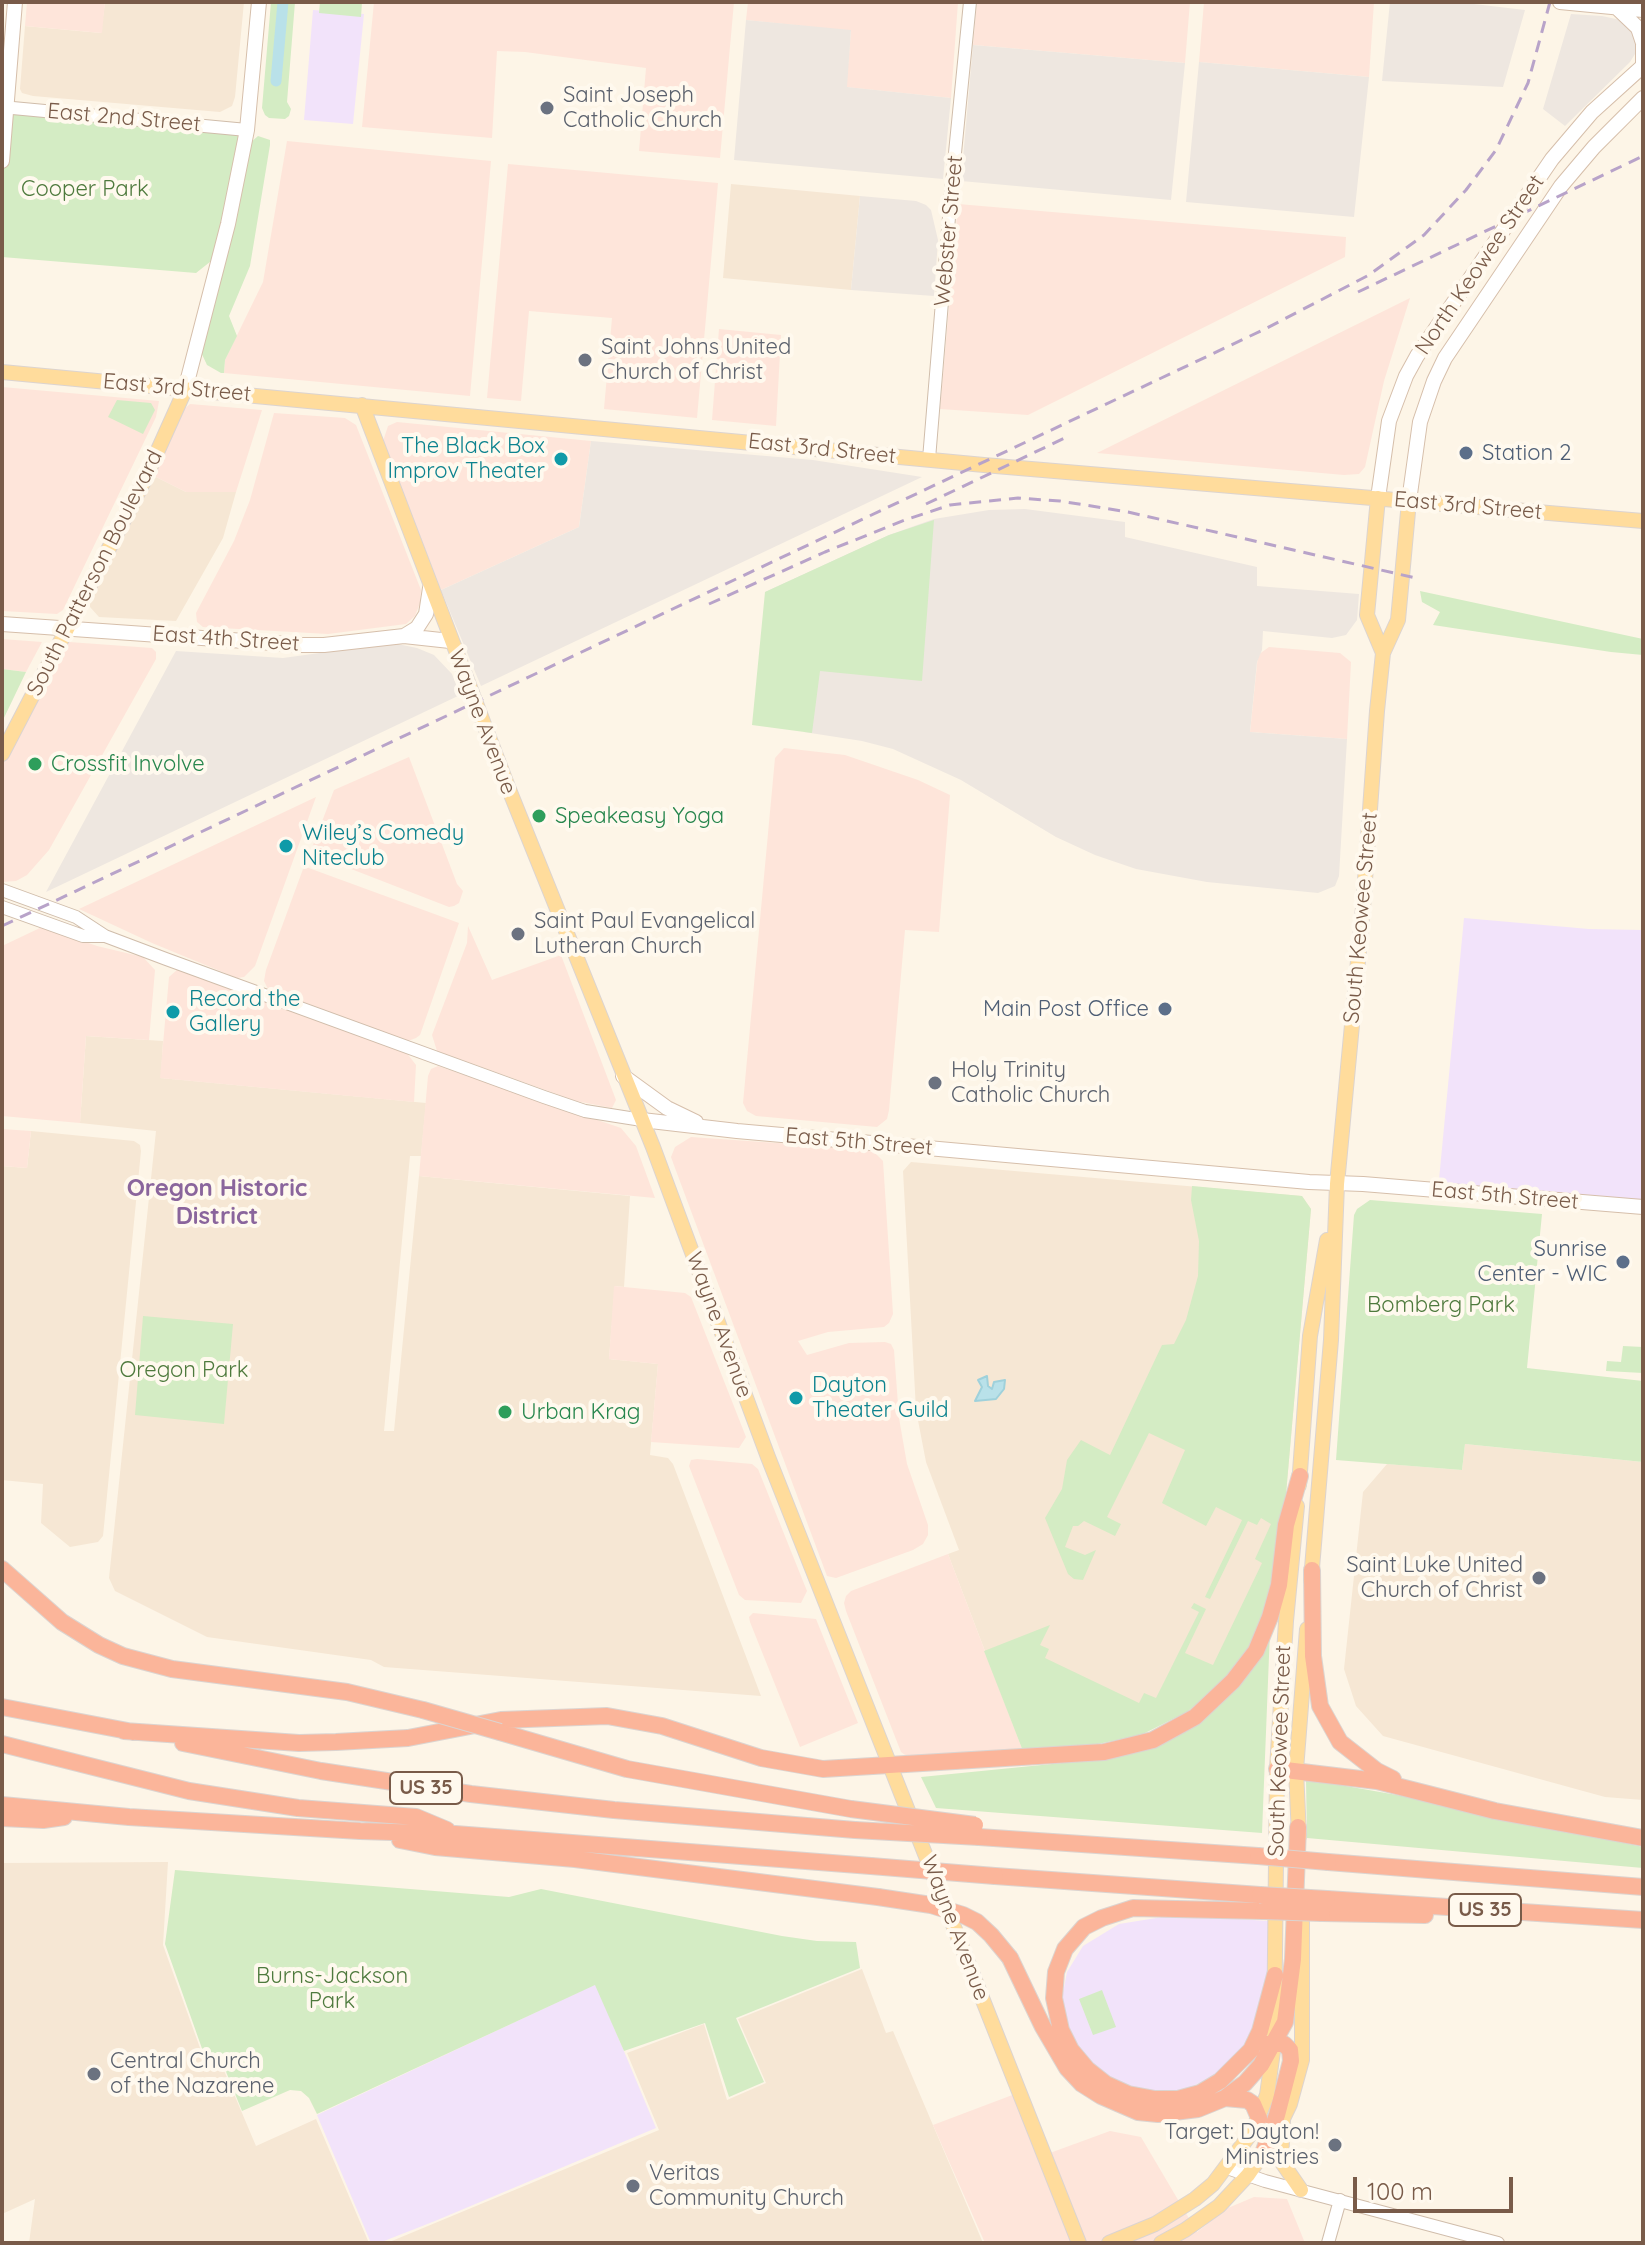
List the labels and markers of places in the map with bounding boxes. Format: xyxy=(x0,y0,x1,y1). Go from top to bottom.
place label: Saint Joseph Catholic Church xyxy=(563,82,722,134)
marker: Saint Joseph Catholic Church xyxy=(538,99,556,117)
place label: Saint Johns United Church of Christ xyxy=(601,334,791,386)
marker: Saint Johns United Church of Christ xyxy=(576,351,594,369)
place label: The Black Box Improv Theater xyxy=(387,433,545,484)
place label: Station 2 xyxy=(1482,440,1572,466)
marker: Station 2 xyxy=(1457,444,1475,462)
marker: The Black Box Improv Theater xyxy=(552,450,570,468)
place label: Crossfit Involve xyxy=(51,751,205,777)
marker: Crossfit Involve xyxy=(26,755,44,773)
place label: Speakeasy Yoga xyxy=(555,803,724,829)
marker: Speakeasy Yoga xyxy=(530,807,548,825)
place label: Wiley’s Comedy Niteclub xyxy=(302,820,464,872)
marker: Wiley’s Comedy Niteclub xyxy=(277,837,295,855)
place label: Saint Paul Evangelical Lutheran Church xyxy=(534,908,755,960)
marker: Saint Paul Evangelical Lutheran Church xyxy=(509,925,527,943)
place label: Record the Gallery xyxy=(189,986,300,1038)
place label: Main Post Office xyxy=(983,996,1149,1022)
marker: Main Post Office xyxy=(1156,1000,1174,1018)
marker: Record the Gallery xyxy=(164,1003,182,1021)
place label: Holy Trinity Catholic Church xyxy=(951,1057,1110,1108)
marker: Holy Trinity Catholic Church xyxy=(926,1074,944,1092)
place label: Sunrise Center - WIC xyxy=(1478,1236,1607,1288)
marker: Sunrise Center - WIC xyxy=(1614,1253,1632,1271)
place label: Dayton Theater Guild xyxy=(812,1372,949,1424)
marker: Dayton Theater Guild xyxy=(787,1389,805,1407)
place label: Urban Krag xyxy=(521,1399,640,1425)
marker: Urban Krag xyxy=(496,1403,514,1421)
place label: Saint Luke United Church of Christ xyxy=(1346,1552,1523,1604)
marker: Saint Luke United Church of Christ xyxy=(1530,1569,1548,1587)
place label: Central Church of the Nazarene xyxy=(110,2048,274,2100)
marker: Central Church of the Nazarene xyxy=(85,2065,103,2083)
place label: Target: Dayton! Ministries xyxy=(1164,2119,1319,2170)
marker: Target: Dayton! Ministries xyxy=(1326,2136,1344,2154)
place label: Veritas Community Church xyxy=(649,2160,844,2212)
marker: Veritas Community Church xyxy=(624,2177,642,2195)

